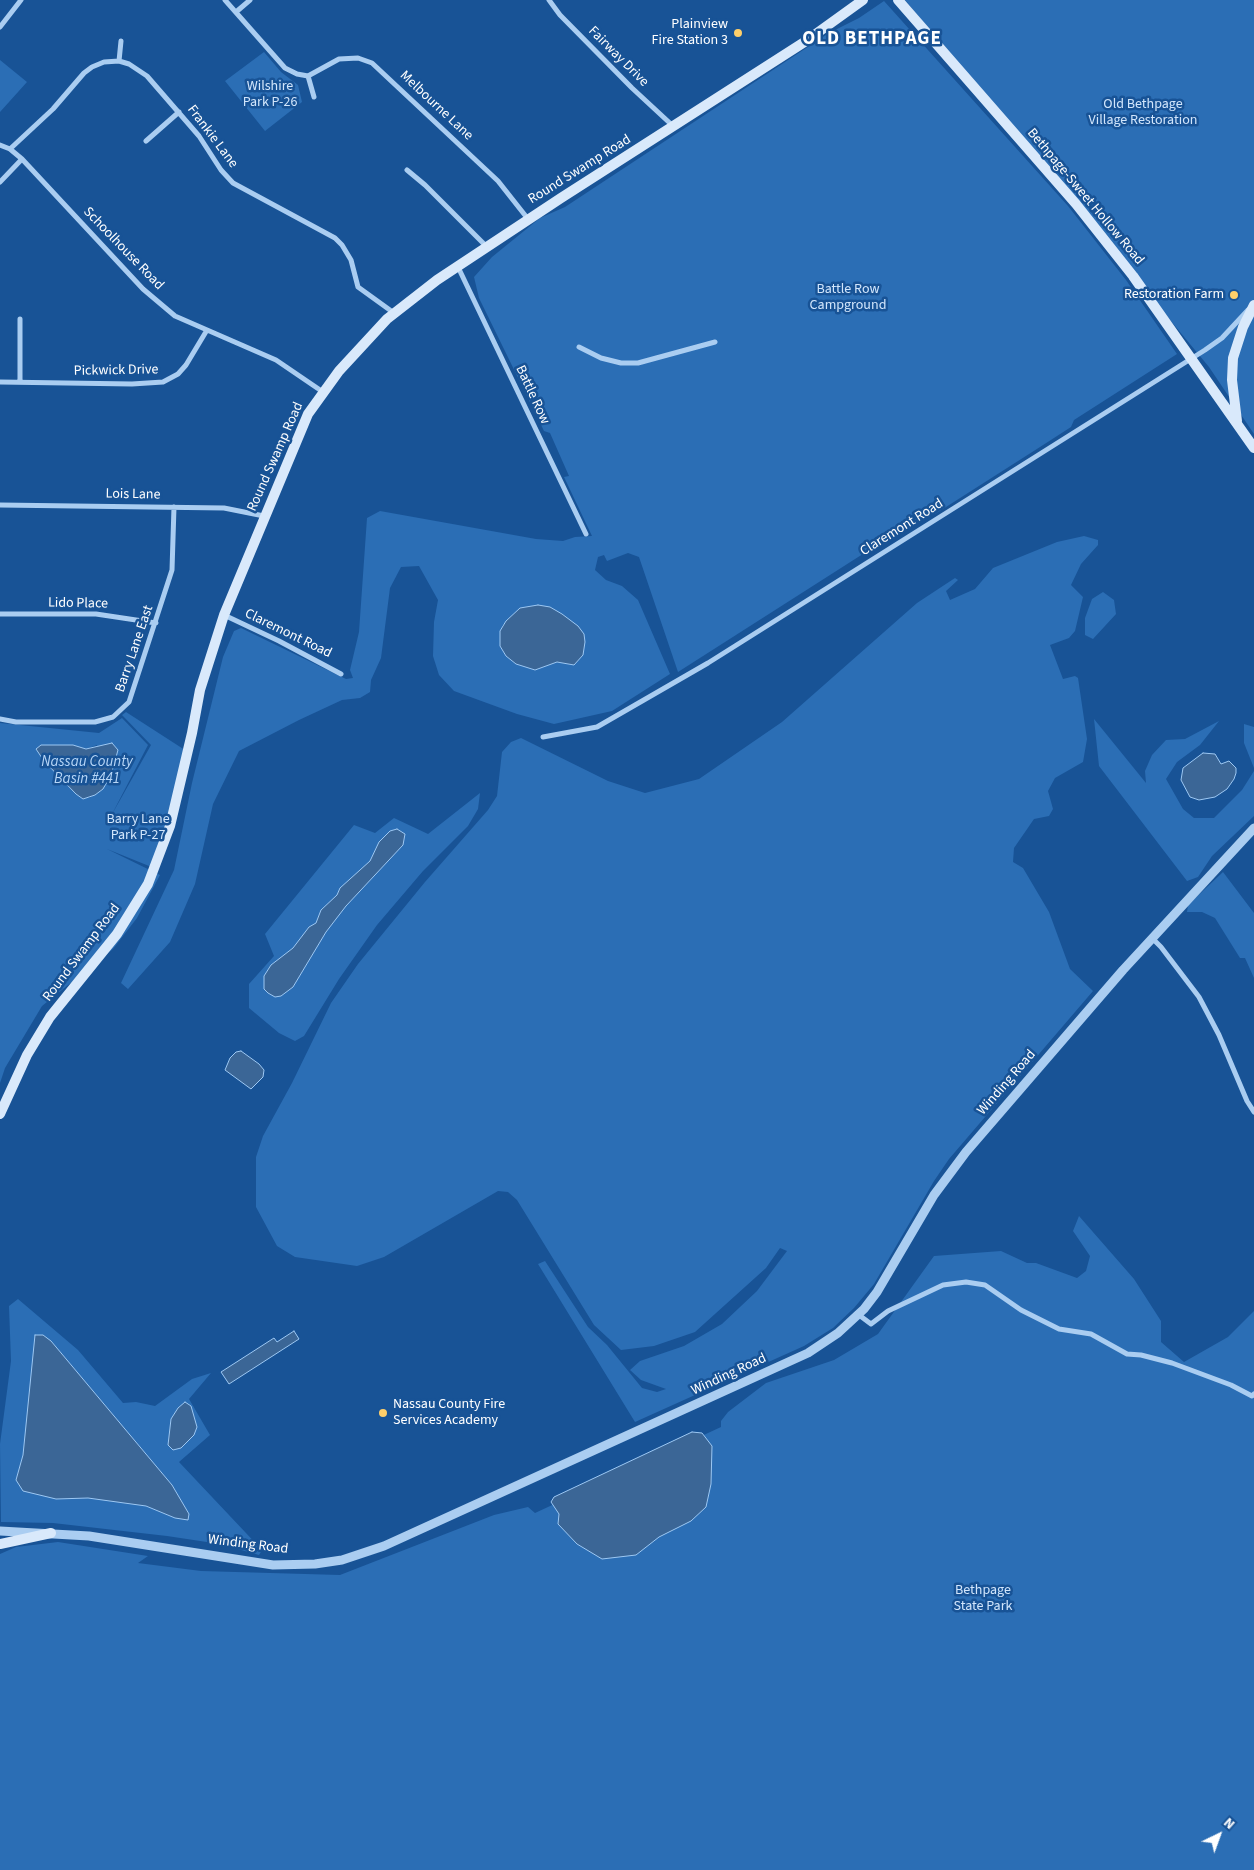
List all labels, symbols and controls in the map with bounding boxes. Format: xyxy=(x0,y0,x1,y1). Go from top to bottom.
place label: Plainview Fire Station 3 xyxy=(652,17,728,49)
street label: Fairway Drive xyxy=(584,23,652,91)
marker: Plainview Fire Station 3 xyxy=(732,27,744,39)
district label: OLD BETHPAGE xyxy=(801,29,943,51)
street label: Melbourne Lane xyxy=(396,68,476,144)
park label: Wilshire Park P-26 xyxy=(243,79,297,111)
park label: Old Bethpage Village Restoration xyxy=(1089,97,1197,130)
street label: Frankie Lane xyxy=(183,102,241,172)
street label: Bethpage-Sweet Hollow Road xyxy=(1023,125,1147,269)
street label: Round Swamp Road xyxy=(526,132,634,208)
street label: Schoolhouse Road xyxy=(79,204,167,294)
park label: Battle Row Campground xyxy=(810,282,886,314)
place label: Restoration Farm xyxy=(1124,287,1224,303)
marker: Restoration Farm xyxy=(1228,289,1240,301)
street label: Pickwick Drive xyxy=(74,362,158,380)
street label: Battle Row xyxy=(511,363,553,427)
street label: Round Swamp Road xyxy=(244,400,308,514)
street label: Lois Lane xyxy=(105,486,161,504)
street label: Claremont Road xyxy=(857,496,947,560)
street label: Lido Place xyxy=(48,595,108,613)
street label: Barry Lane East xyxy=(112,603,158,695)
street label: Claremont Road xyxy=(242,606,334,662)
water label: Nassau County Basin #441 xyxy=(41,754,133,789)
park label: Barry Lane Park P-27 xyxy=(106,812,170,844)
street label: Round Swamp Road xyxy=(40,901,124,1005)
street label: Winding Road xyxy=(974,1047,1040,1119)
street label: Winding Road xyxy=(689,1350,769,1400)
place label: Nassau County Fire Services Academy xyxy=(393,1397,505,1430)
marker: Nassau County Fire Services Academy xyxy=(377,1407,389,1419)
street label: Winding Road xyxy=(207,1532,289,1558)
park label: Bethpage State Park xyxy=(954,1583,1012,1615)
north arrow xyxy=(1194,1810,1244,1860)
text: N xyxy=(1219,1813,1239,1834)

